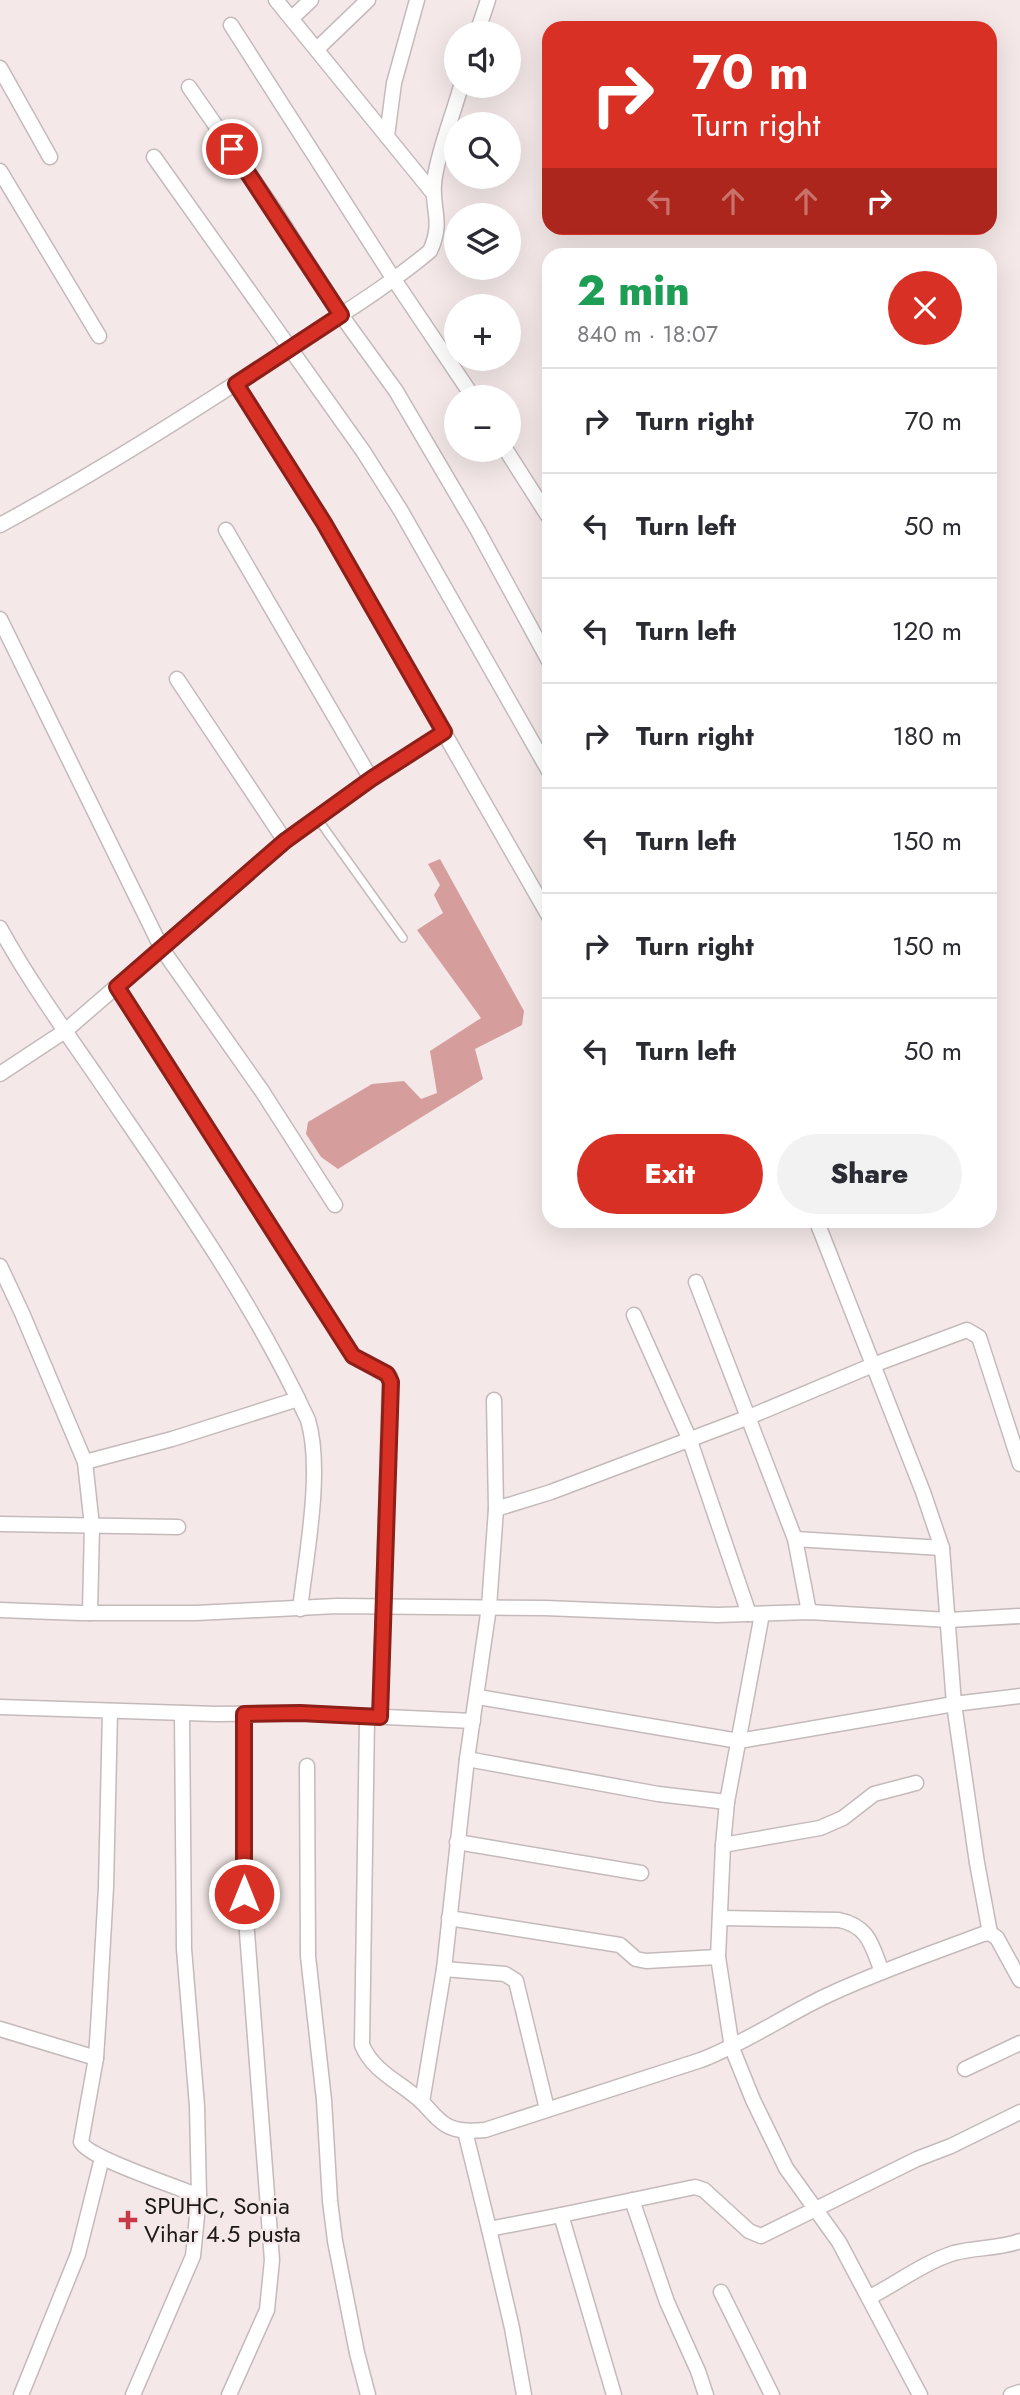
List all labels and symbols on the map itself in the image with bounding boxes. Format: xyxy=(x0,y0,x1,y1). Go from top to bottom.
pin xyxy=(202,119,262,179)
position arrow xyxy=(207,1857,281,1931)
place label: SPUHC, Sonia Vihar 4.5 pusta xyxy=(144,2188,301,2251)
marker: SPUHC, Sonia Vihar 4.5 pusta xyxy=(118,2210,138,2230)

